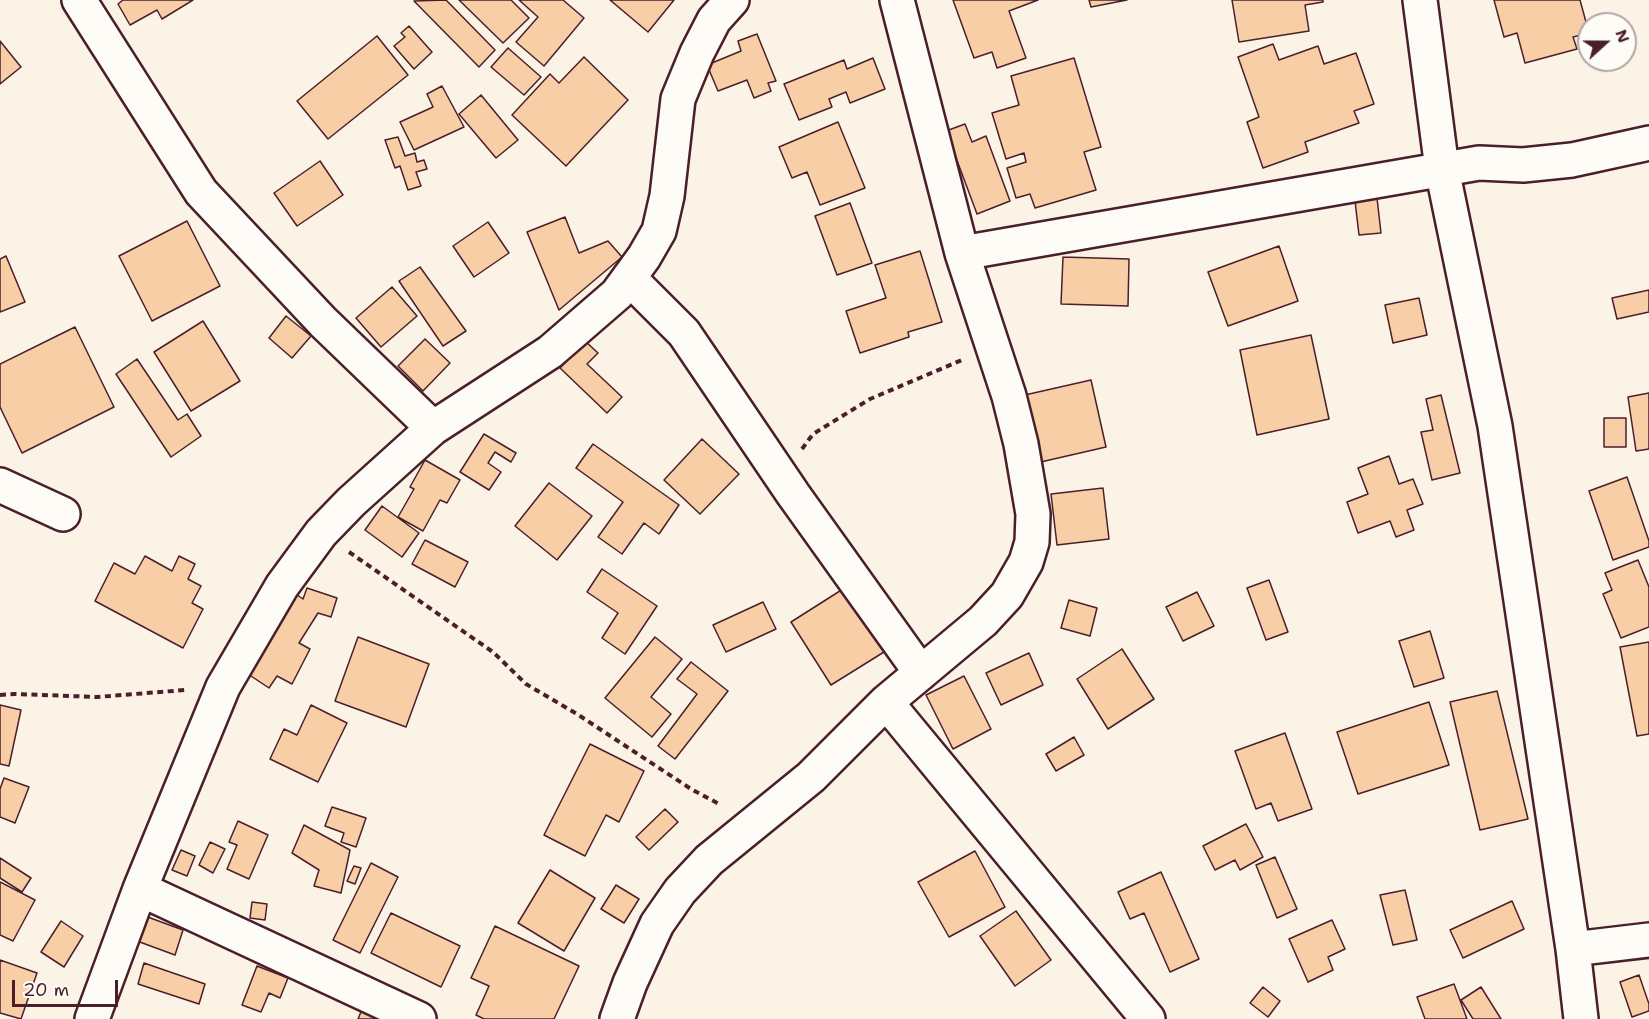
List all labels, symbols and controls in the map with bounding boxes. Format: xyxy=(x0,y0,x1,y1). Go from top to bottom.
north arrow xyxy=(1577,12,1637,72)
text: N xyxy=(1610,26,1634,46)
scale bar xyxy=(15,968,122,1006)
text: 20 m xyxy=(23,978,69,1002)

